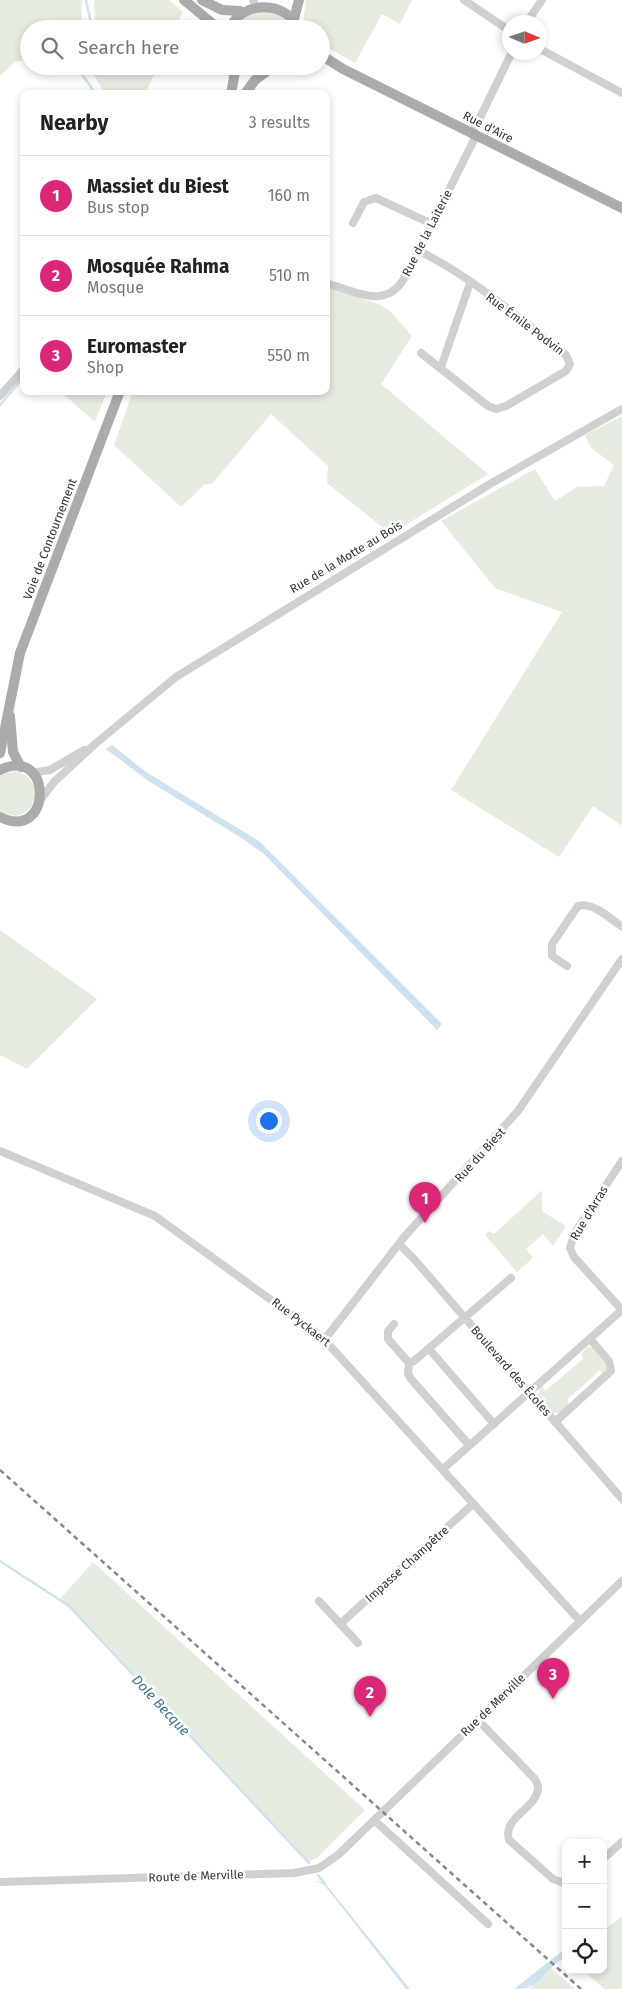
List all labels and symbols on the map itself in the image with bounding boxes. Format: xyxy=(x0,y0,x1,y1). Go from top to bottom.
north arrow xyxy=(502,15,547,60)
street label: Rue d'Aire xyxy=(461,108,515,146)
street label: Rue de la Laiterie xyxy=(399,187,455,279)
street label: Rue Émile Podvin xyxy=(483,289,567,358)
street label: Voie de Contournement xyxy=(20,476,80,601)
street label: Rue de la Motte au Bois xyxy=(287,518,405,596)
your location xyxy=(256,1108,282,1134)
street label: Rue du Biest xyxy=(452,1124,509,1185)
pin: 1 xyxy=(409,1182,441,1223)
street label: Rue d'Arras xyxy=(567,1183,611,1243)
street label: Rue Pyckaert xyxy=(269,1295,334,1350)
street label: Boulevard des Écoles xyxy=(468,1322,555,1419)
street label: Impasse Champêtre xyxy=(362,1523,452,1605)
pin: 3 xyxy=(537,1658,569,1699)
water label: Dole Becque xyxy=(128,1671,193,1739)
street label: Rue de Merville xyxy=(458,1671,528,1739)
pin: 2 xyxy=(354,1676,386,1717)
street label: Route de Merville xyxy=(148,1867,244,1885)

